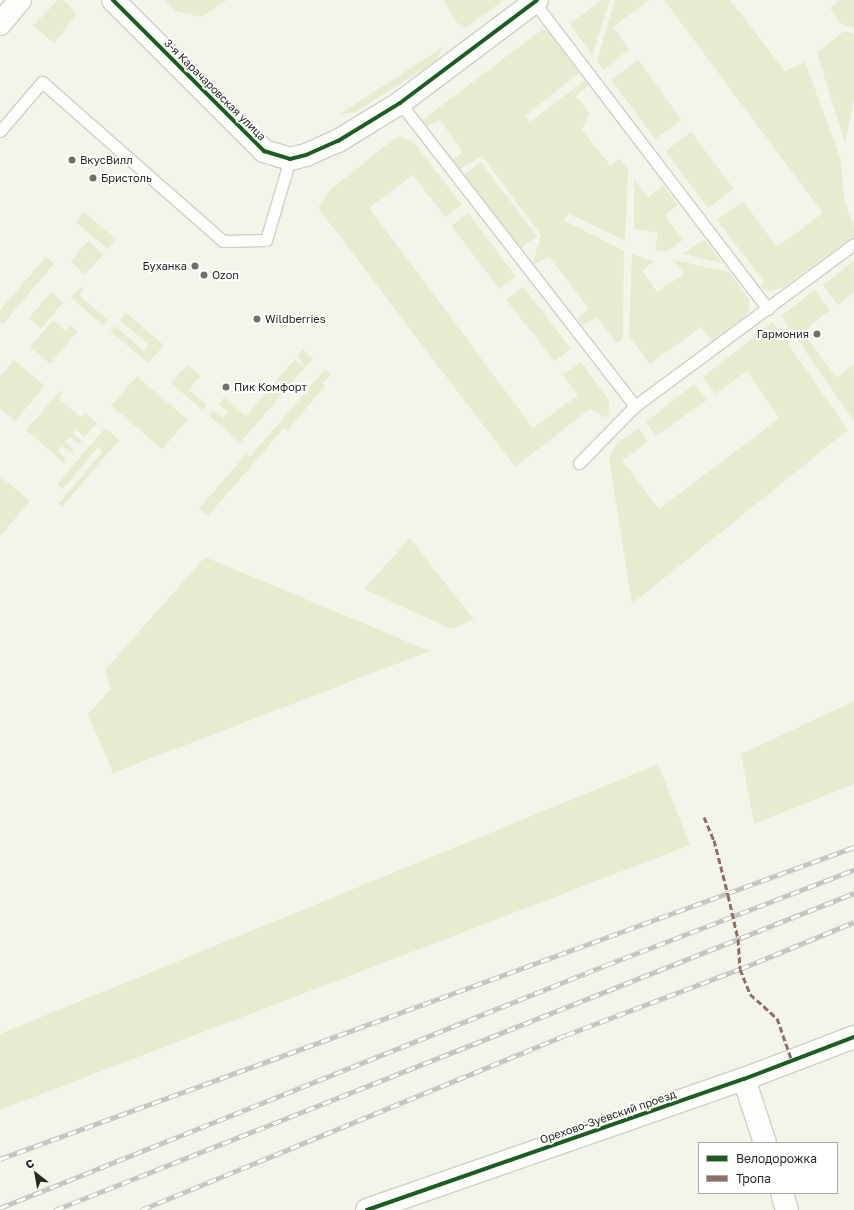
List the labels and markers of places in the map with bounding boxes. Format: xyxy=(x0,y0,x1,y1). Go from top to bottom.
place label: ВкусВилл xyxy=(80,153,133,167)
marker: ВкусВилл xyxy=(67,155,77,165)
place label: Бристоль xyxy=(101,171,152,185)
marker: Бристоль xyxy=(88,173,98,183)
place label: Буханка xyxy=(142,259,187,273)
marker: Буханка xyxy=(190,261,200,271)
place label: Ozon xyxy=(212,268,239,282)
marker: Ozon xyxy=(199,270,209,280)
place label: Wildberries xyxy=(265,312,326,326)
marker: Wildberries xyxy=(252,314,262,324)
place label: Гармония xyxy=(757,327,809,341)
marker: Гармония xyxy=(812,329,822,339)
place label: Пик Комфорт xyxy=(234,380,307,394)
marker: Пик Комфорт xyxy=(221,382,231,392)

